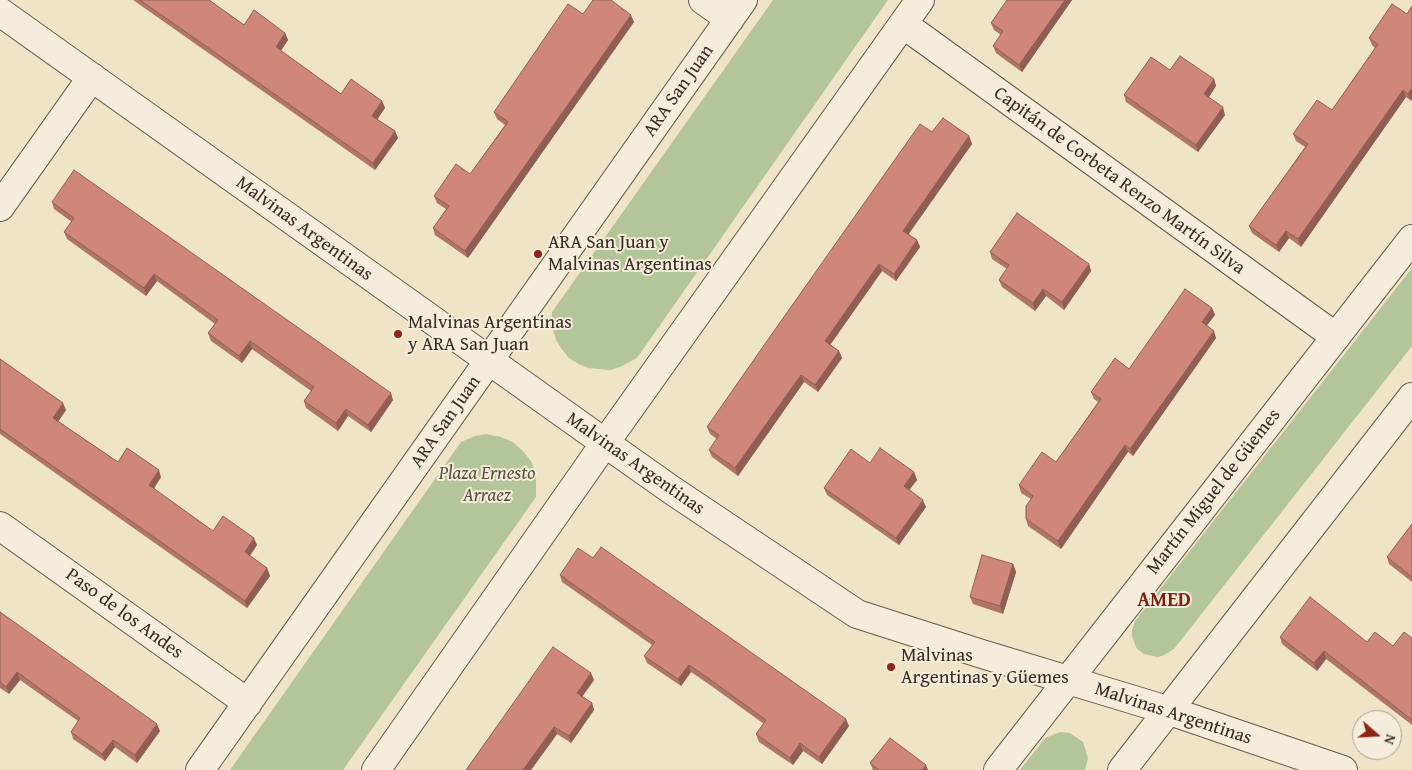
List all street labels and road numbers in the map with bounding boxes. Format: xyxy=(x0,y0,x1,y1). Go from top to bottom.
street label: ARA San Juan xyxy=(639,41,719,141)
street label: Capitán de Corbeta Renzo Martín Silva xyxy=(989,82,1249,280)
street label: Malvinas Argentinas xyxy=(231,172,377,286)
street label: ARA San Juan xyxy=(406,372,486,472)
street label: Martín Miguel de Güemes xyxy=(1142,405,1286,579)
street label: Malvinas Argentinas xyxy=(561,408,709,520)
street label: Paso de los Andes xyxy=(61,564,187,664)
street label: Malvinas Argentinas xyxy=(1092,678,1254,750)

